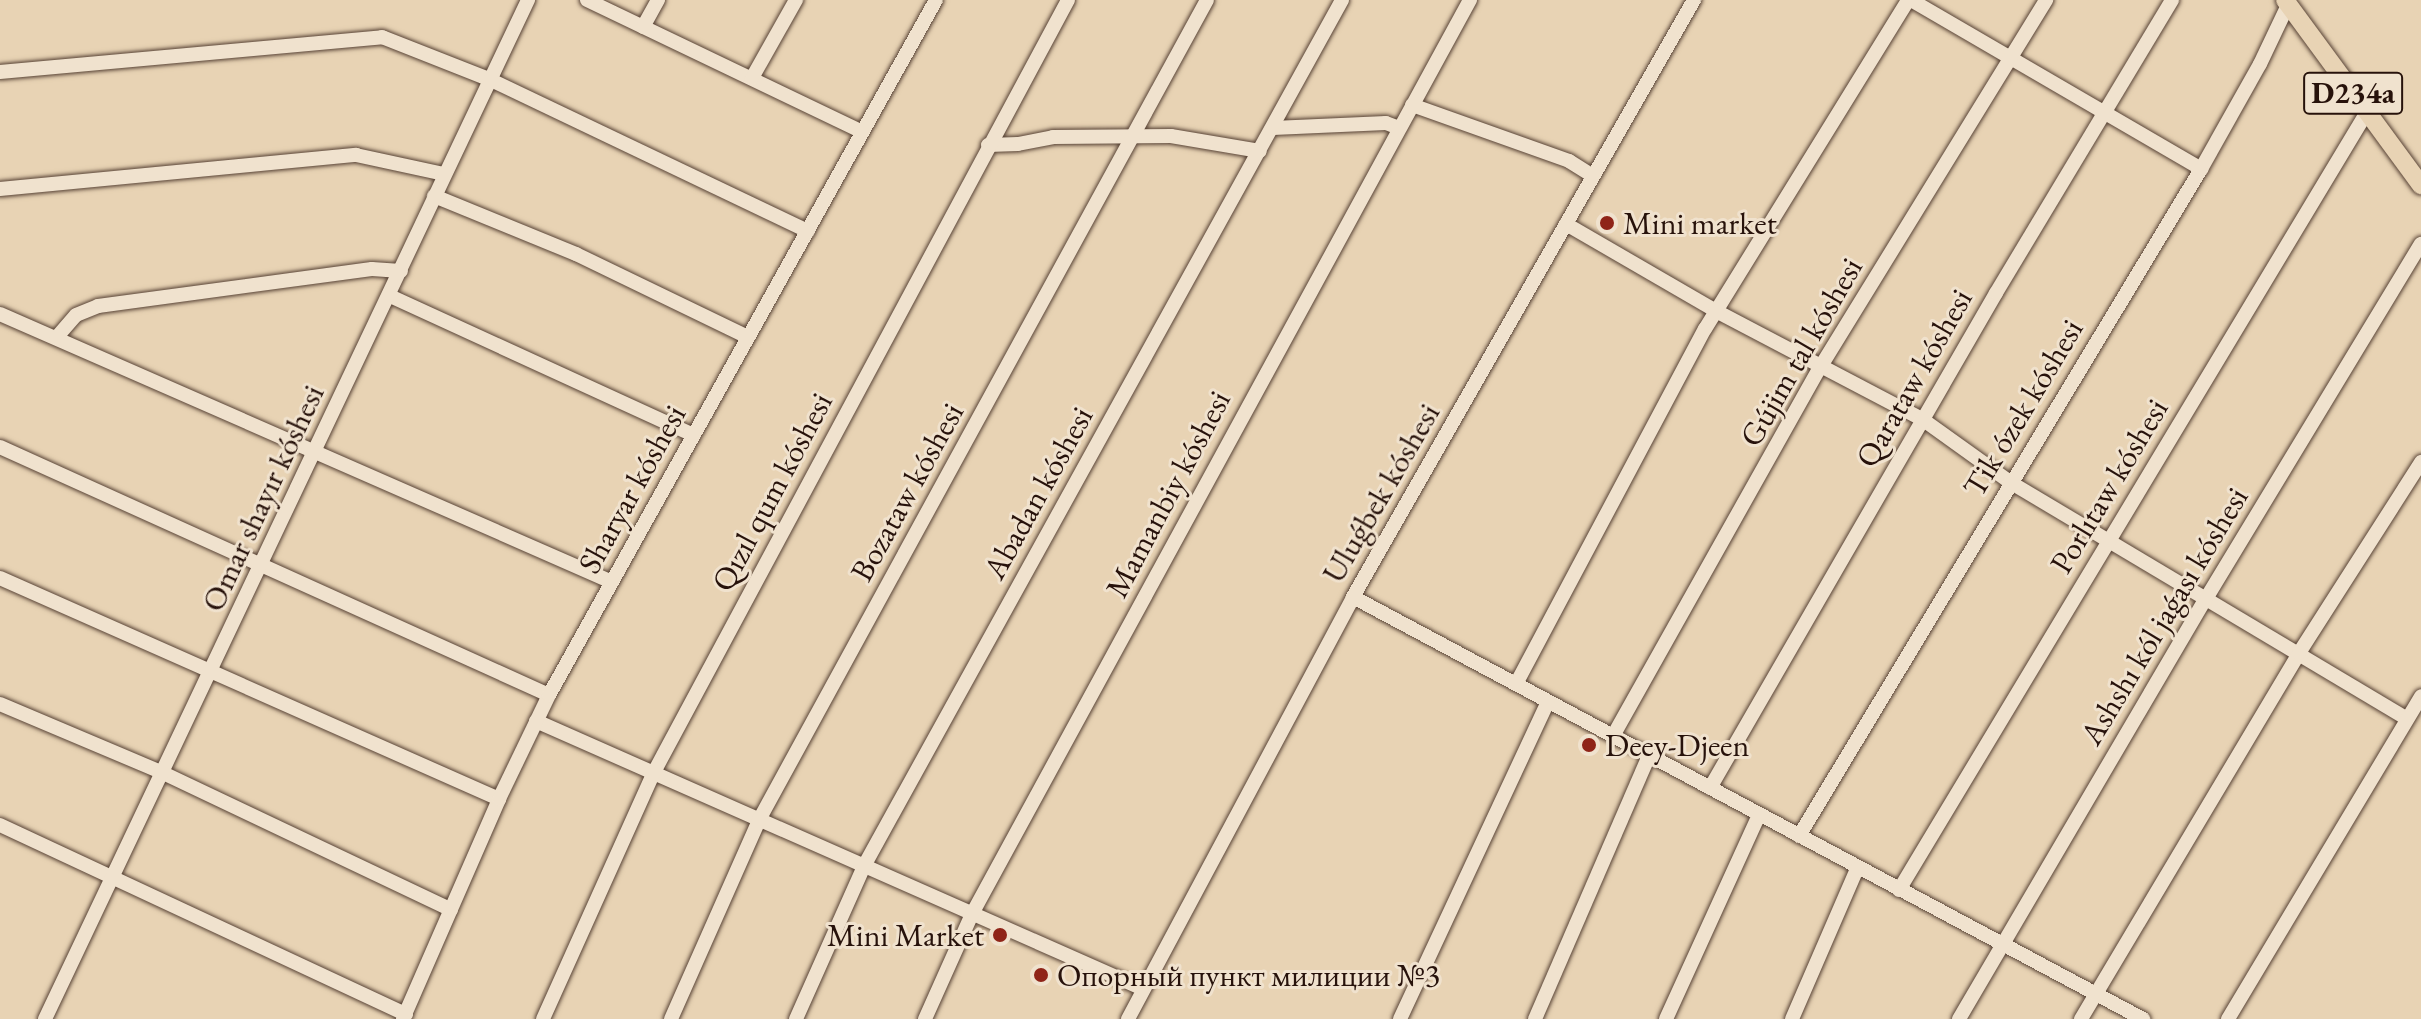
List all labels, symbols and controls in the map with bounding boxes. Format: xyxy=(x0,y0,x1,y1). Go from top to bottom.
road number: D234a xyxy=(2303,67,2403,119)
place label: Mini market xyxy=(1623,204,1777,242)
marker: Mini market xyxy=(1598,214,1616,232)
street label: Gújim tal kóshesi xyxy=(1731,251,1871,453)
street label: Qarataw kóshesi xyxy=(1848,282,1980,474)
street label: Tik ózek kóshesi xyxy=(1955,312,2091,504)
street label: Omar shayır kóshesi xyxy=(194,379,332,617)
street label: Mamanbiy kóshesi xyxy=(1097,384,1239,604)
street label: Qızıl qum kóshesi xyxy=(704,386,840,598)
street label: Porlıtaw kóshesi xyxy=(2042,392,2176,580)
street label: Bozataw kóshesi xyxy=(842,396,972,588)
street label: Uluǵbek kóshesi xyxy=(1314,396,1448,590)
street label: Sharyar kóshesi xyxy=(570,398,694,580)
street label: Abadan kóshesi xyxy=(975,400,1101,586)
street label: Ashshı kól jaǵası kóshesi xyxy=(2072,480,2256,752)
place label: Deey-Djeen xyxy=(1605,726,1749,764)
marker: Deey-Djeen xyxy=(1580,736,1598,754)
place label: Mini Market xyxy=(827,916,984,954)
marker: Mini Market xyxy=(991,926,1009,944)
place label: Опорный пункт милиции №3 xyxy=(1057,956,1440,994)
marker: Опорный пункт милиции №3 xyxy=(1032,966,1050,984)

